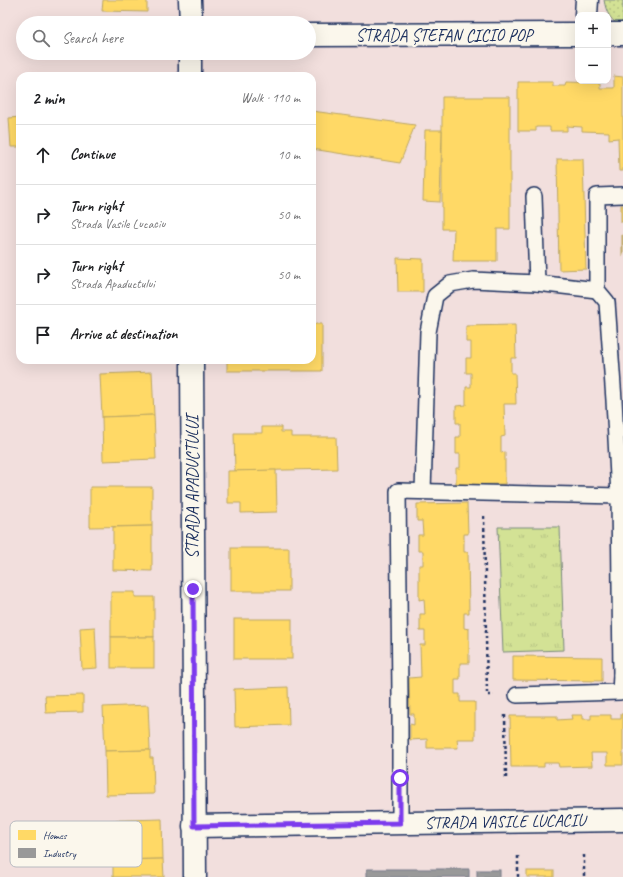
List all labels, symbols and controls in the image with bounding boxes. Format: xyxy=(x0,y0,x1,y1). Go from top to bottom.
map controls xyxy=(575,12,611,84)
button: + xyxy=(575,12,611,48)
search box xyxy=(16,16,316,60)
street label: STRADA ȘTEFAN CICIO POP xyxy=(356,25,534,46)
icon: search xyxy=(30,27,52,49)
text: Search here xyxy=(62,29,123,48)
button: − xyxy=(575,48,611,84)
text: 2 min xyxy=(32,88,65,109)
text: Walk · 110 m xyxy=(241,90,300,106)
icon: ahead xyxy=(32,144,54,166)
text: Continue xyxy=(70,145,115,164)
text: 10 m xyxy=(278,147,300,163)
text: Turn right xyxy=(70,197,123,216)
icon: right xyxy=(32,204,54,226)
text: 50 m xyxy=(278,207,300,223)
text: Strada Vasile Lucaciu xyxy=(70,216,165,232)
text: Turn right xyxy=(70,257,123,276)
icon: right xyxy=(32,264,54,286)
text: 50 m xyxy=(278,267,300,283)
text: Strada Apaductului xyxy=(70,276,155,292)
icon: arrive xyxy=(32,324,54,346)
text: Arrive at destination xyxy=(70,325,177,344)
street label: STRADA APADUCTULUI xyxy=(182,411,203,559)
route end xyxy=(184,580,202,598)
route start xyxy=(391,769,409,787)
street label: STRADA VASILE LUCACIU xyxy=(425,810,588,833)
legend xyxy=(10,821,142,867)
text: Homes xyxy=(43,828,68,842)
text: Industry xyxy=(43,846,77,860)

